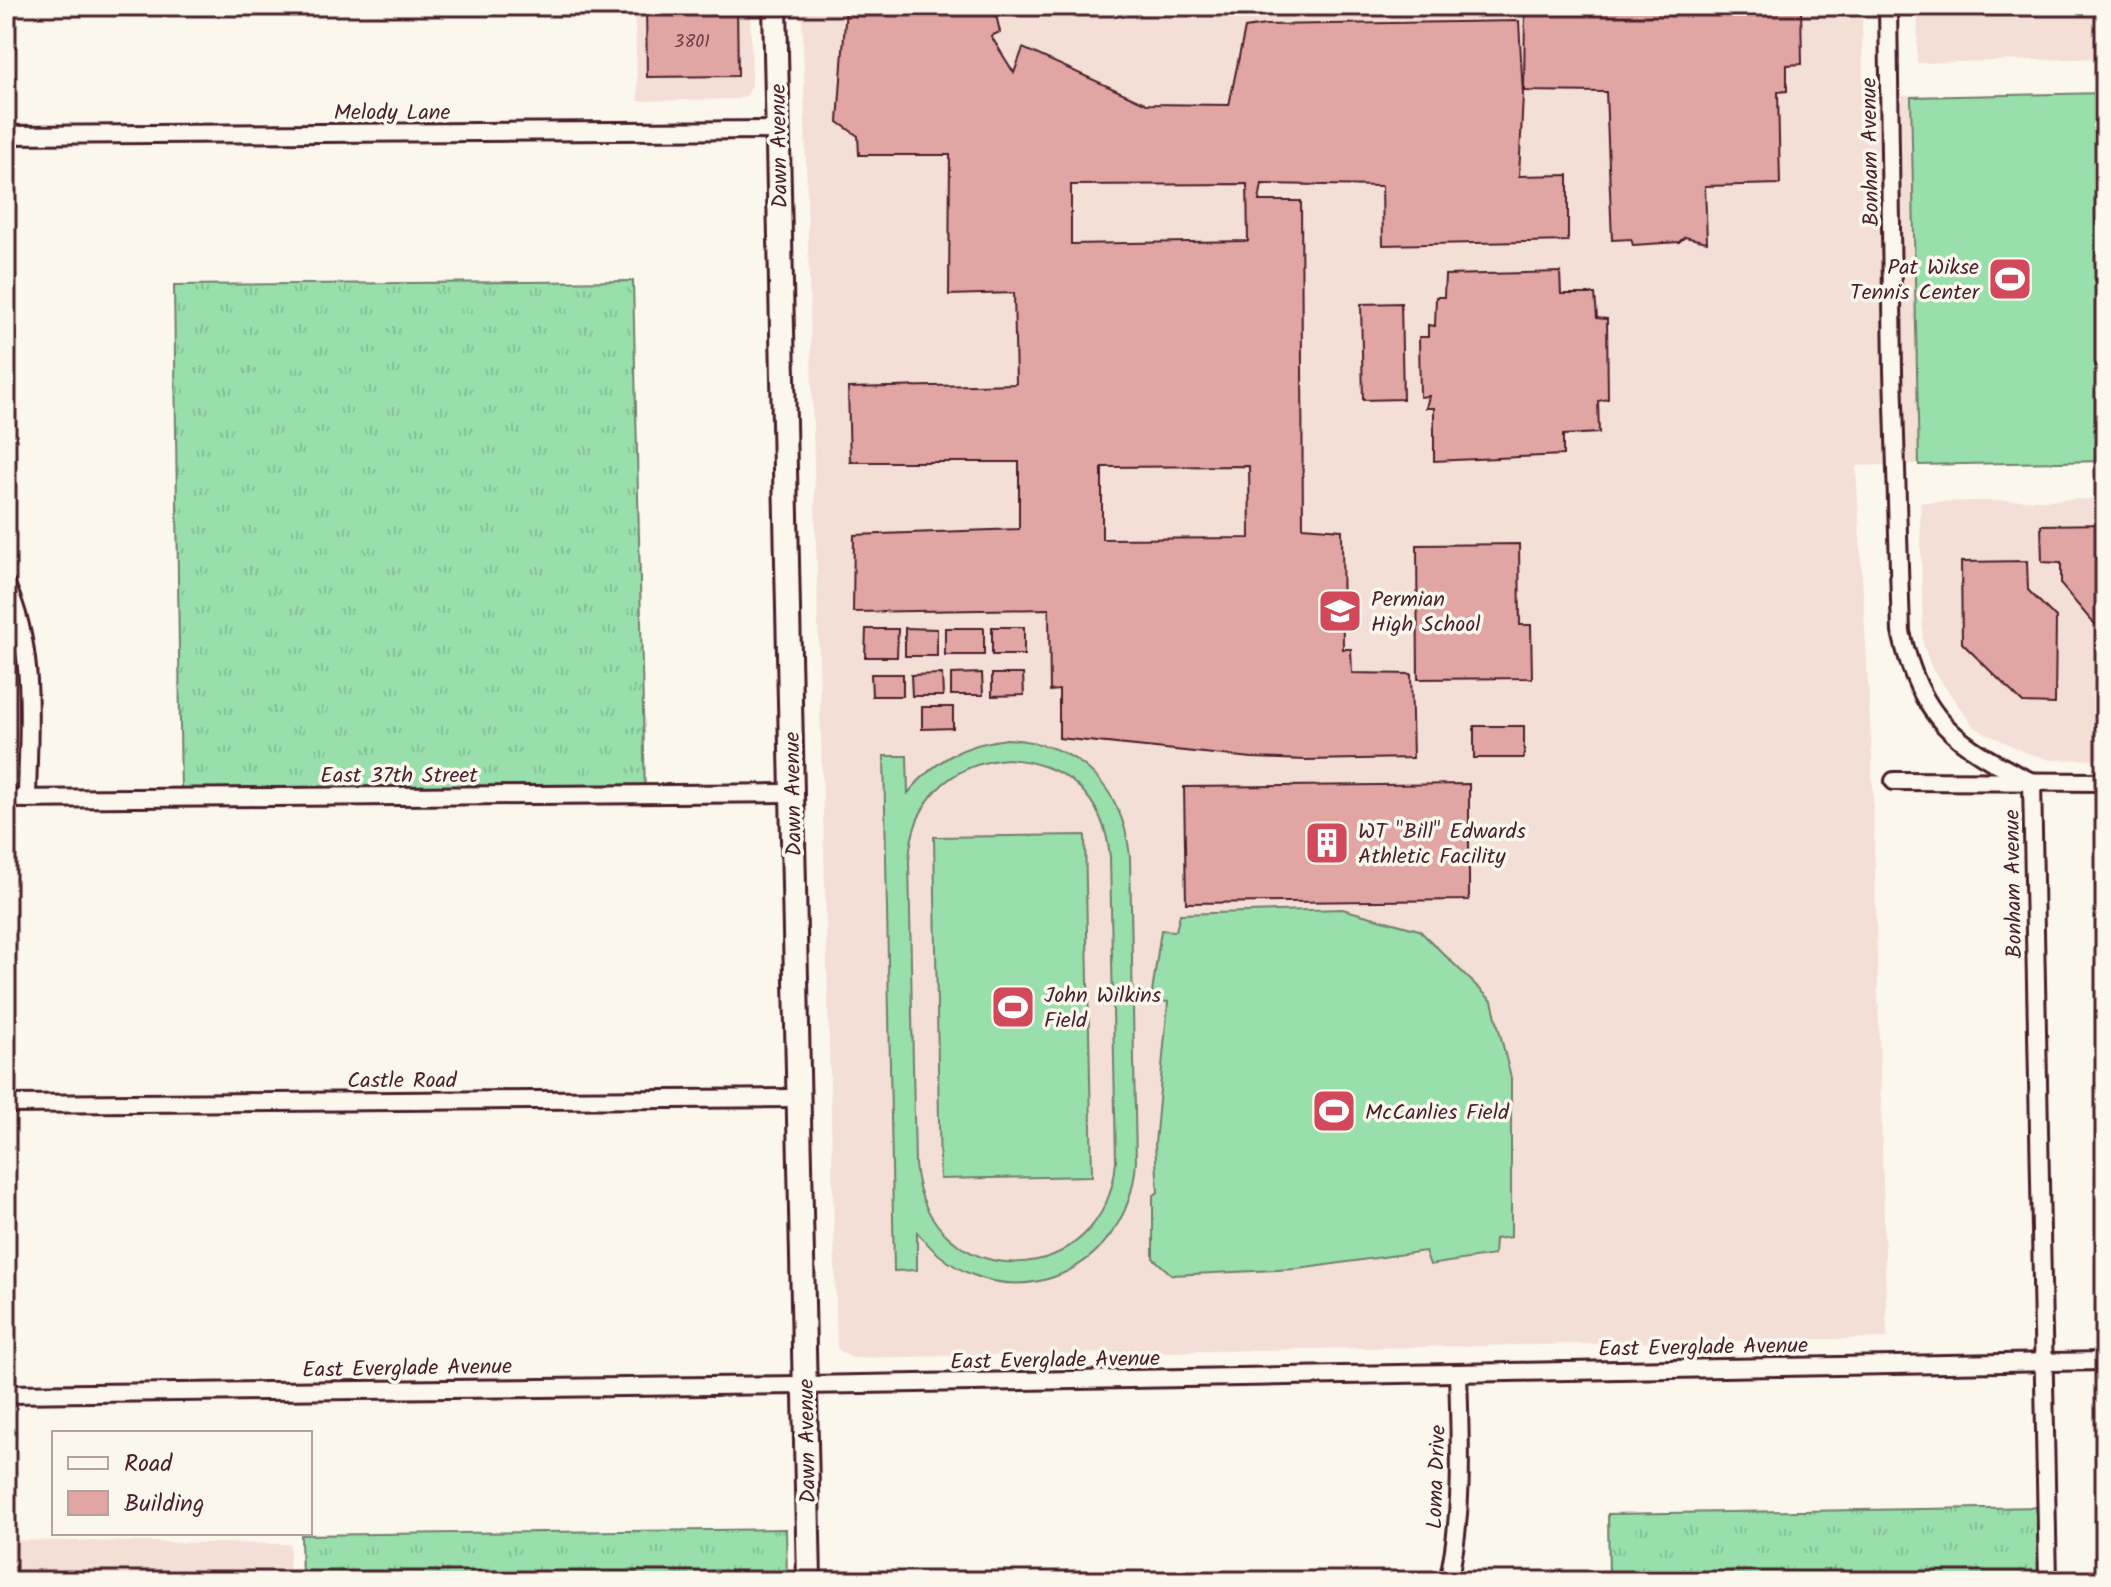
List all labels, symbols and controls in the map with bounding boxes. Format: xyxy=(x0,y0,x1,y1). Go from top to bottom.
house number: 3801 xyxy=(674,28,710,57)
street label: Bonham Avenue xyxy=(1853,77,1890,227)
street label: Dawn Avenue xyxy=(762,83,799,209)
street label: Melody Lane xyxy=(334,96,450,131)
place label: Pat Wikse Tennis Center xyxy=(1850,251,1981,311)
sports icon: Pat Wikse Tennis Center xyxy=(1986,255,2034,303)
place label: Permian High School xyxy=(1371,583,1481,643)
school or university icon: Permian High School xyxy=(1316,587,1364,635)
street label: Dawn Avenue xyxy=(776,731,813,857)
street label: East 37th Street xyxy=(320,759,478,794)
street label: Bonham Avenue xyxy=(1996,809,2033,959)
place label: WT "Bill" Edwards Athletic Facility xyxy=(1358,815,1526,875)
building icon: WT "Bill" Edwards Athletic Facility xyxy=(1303,819,1351,867)
place label: John Wilkins Field xyxy=(1044,979,1162,1039)
sports icon: John Wilkins Field xyxy=(989,983,1037,1031)
street label: Castle Road xyxy=(347,1064,458,1099)
sports icon: McCanlies Field xyxy=(1310,1087,1358,1135)
place label: McCanlies Field xyxy=(1365,1096,1510,1131)
street label: East Everglade Avenue xyxy=(1598,1329,1808,1368)
street label: East Everglade Avenue xyxy=(950,1342,1160,1381)
street label: East Everglade Avenue xyxy=(302,1350,512,1389)
street label: Dawn Avenue xyxy=(790,1378,827,1504)
street label: Loma Drive xyxy=(1418,1424,1457,1530)
legend xyxy=(52,1431,312,1535)
text: Road xyxy=(124,1445,173,1484)
text: Building xyxy=(124,1485,204,1524)

